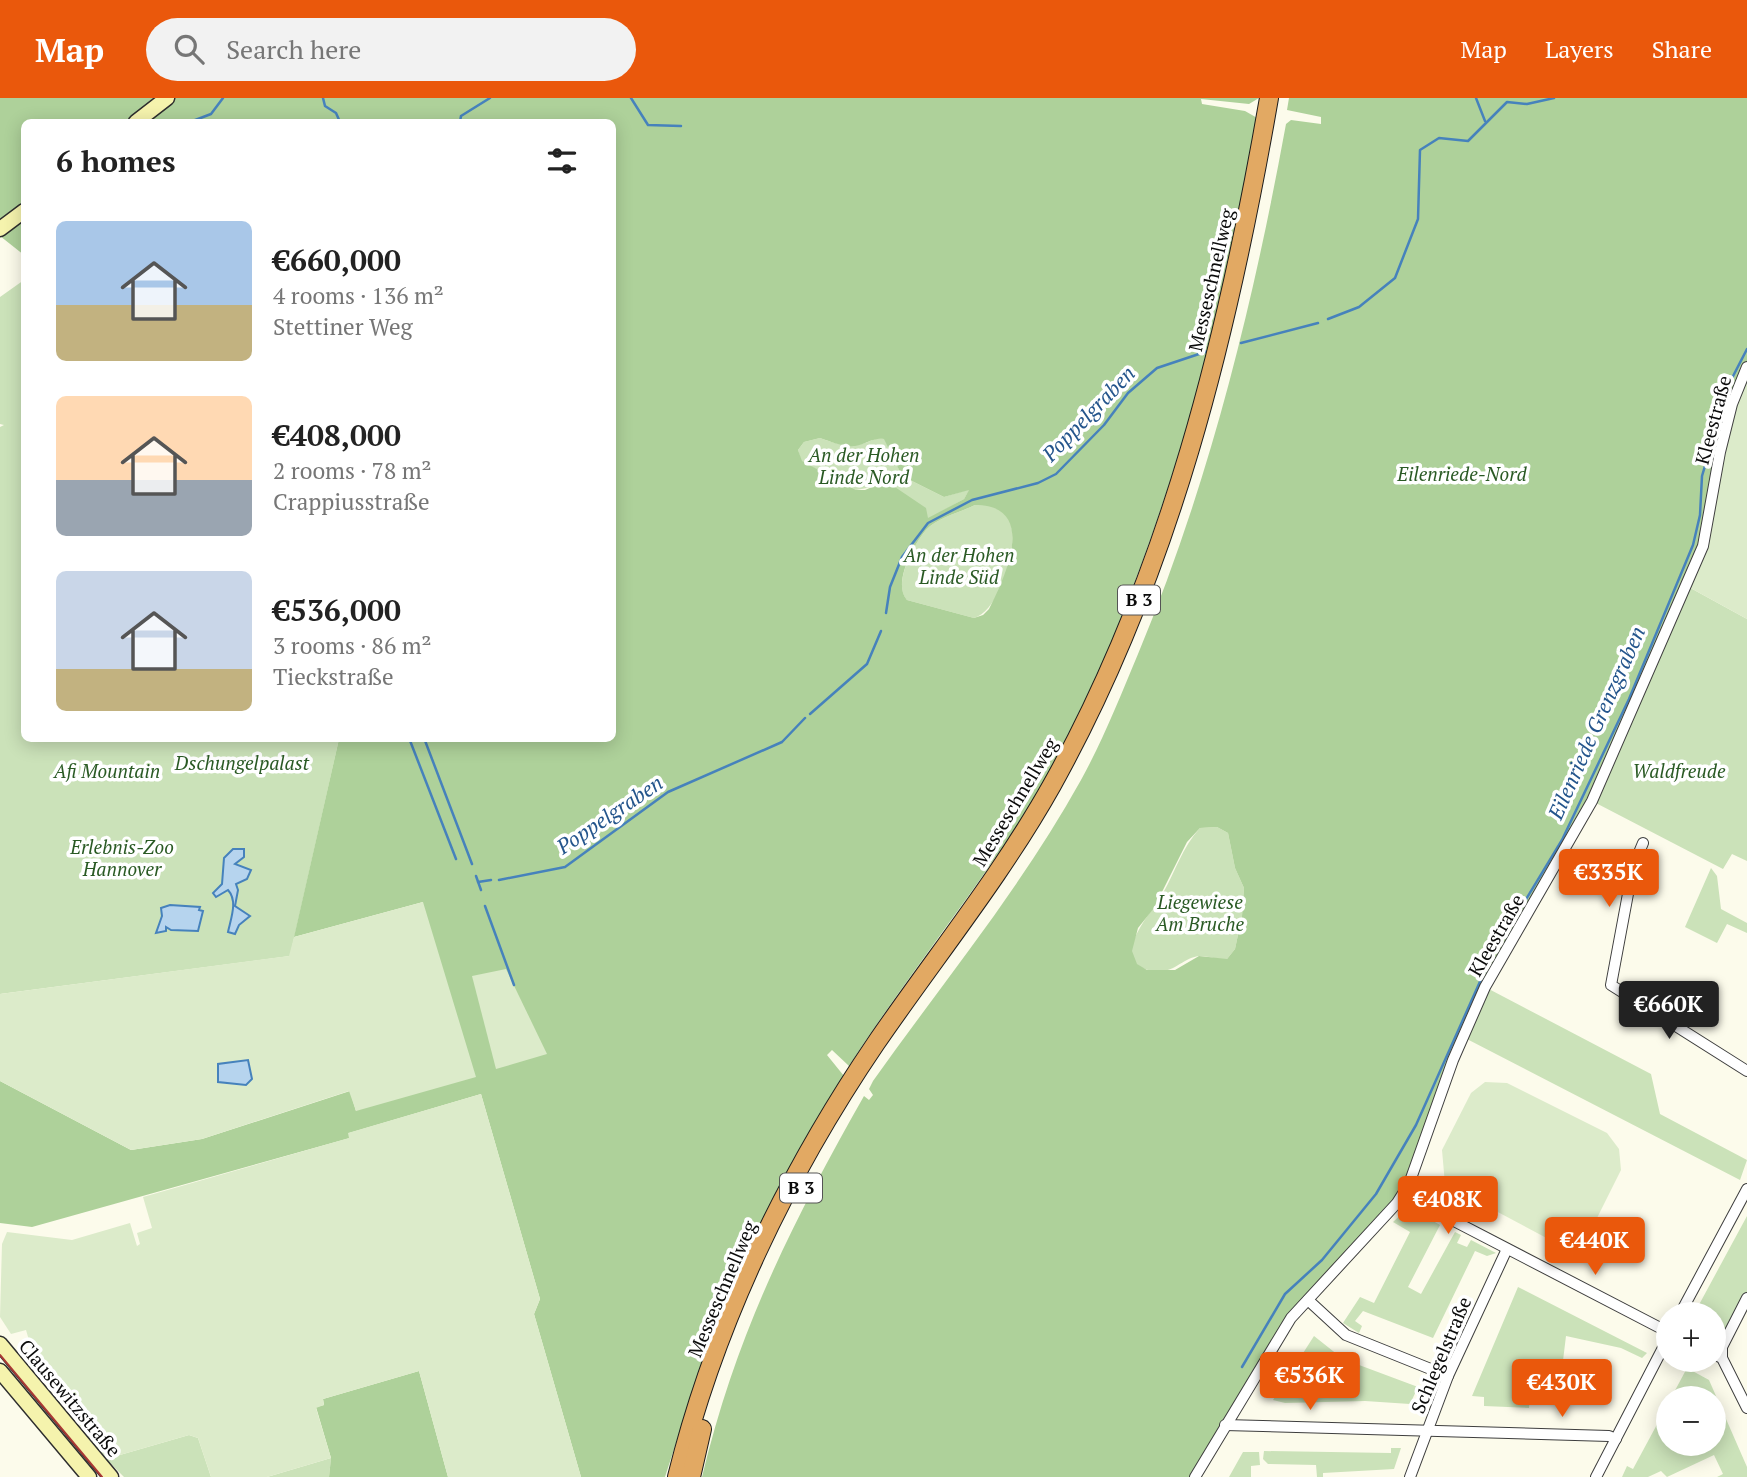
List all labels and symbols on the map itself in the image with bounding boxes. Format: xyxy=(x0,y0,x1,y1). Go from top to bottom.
street label: Messeschnellweg xyxy=(1182,205,1239,354)
water label: Poppelgraben xyxy=(1035,359,1141,468)
street label: Kleestraße xyxy=(1689,373,1736,467)
park label: An der Hohen Linde Nord xyxy=(807,442,920,489)
park label: Eilenriede-Nord xyxy=(1396,461,1528,486)
park label: An der Hohen Linde Süd xyxy=(902,542,1015,589)
road number: B 3 xyxy=(1118,586,1160,614)
water label: Eilenriede Grenzgraben xyxy=(1540,622,1651,824)
street label: Messeschnellweg xyxy=(966,732,1063,871)
park label: Dschungelpalast xyxy=(174,750,310,775)
park label: Afi Mountain xyxy=(53,758,160,783)
park label: Waldfreude xyxy=(1632,758,1726,783)
water label: Poppelgraben xyxy=(550,768,668,861)
park label: Erlebnis-Zoo Hannover xyxy=(69,834,174,881)
pin: €335K xyxy=(1560,850,1658,909)
park label: Liegewiese Am Bruche xyxy=(1155,889,1245,936)
street label: Kleestraße xyxy=(1462,889,1529,980)
pin: €660K xyxy=(1620,982,1718,1041)
road number: B 3 xyxy=(780,1174,822,1203)
pin: €408K xyxy=(1399,1176,1497,1236)
street label: Messeschnellweg xyxy=(682,1216,762,1361)
pin: €440K xyxy=(1546,1218,1644,1277)
street label: Schlegelstraße xyxy=(1405,1293,1476,1417)
street label: Clausewitzstraße xyxy=(14,1334,127,1462)
pin: €536K xyxy=(1261,1352,1359,1412)
pin: €430K xyxy=(1513,1360,1611,1419)

